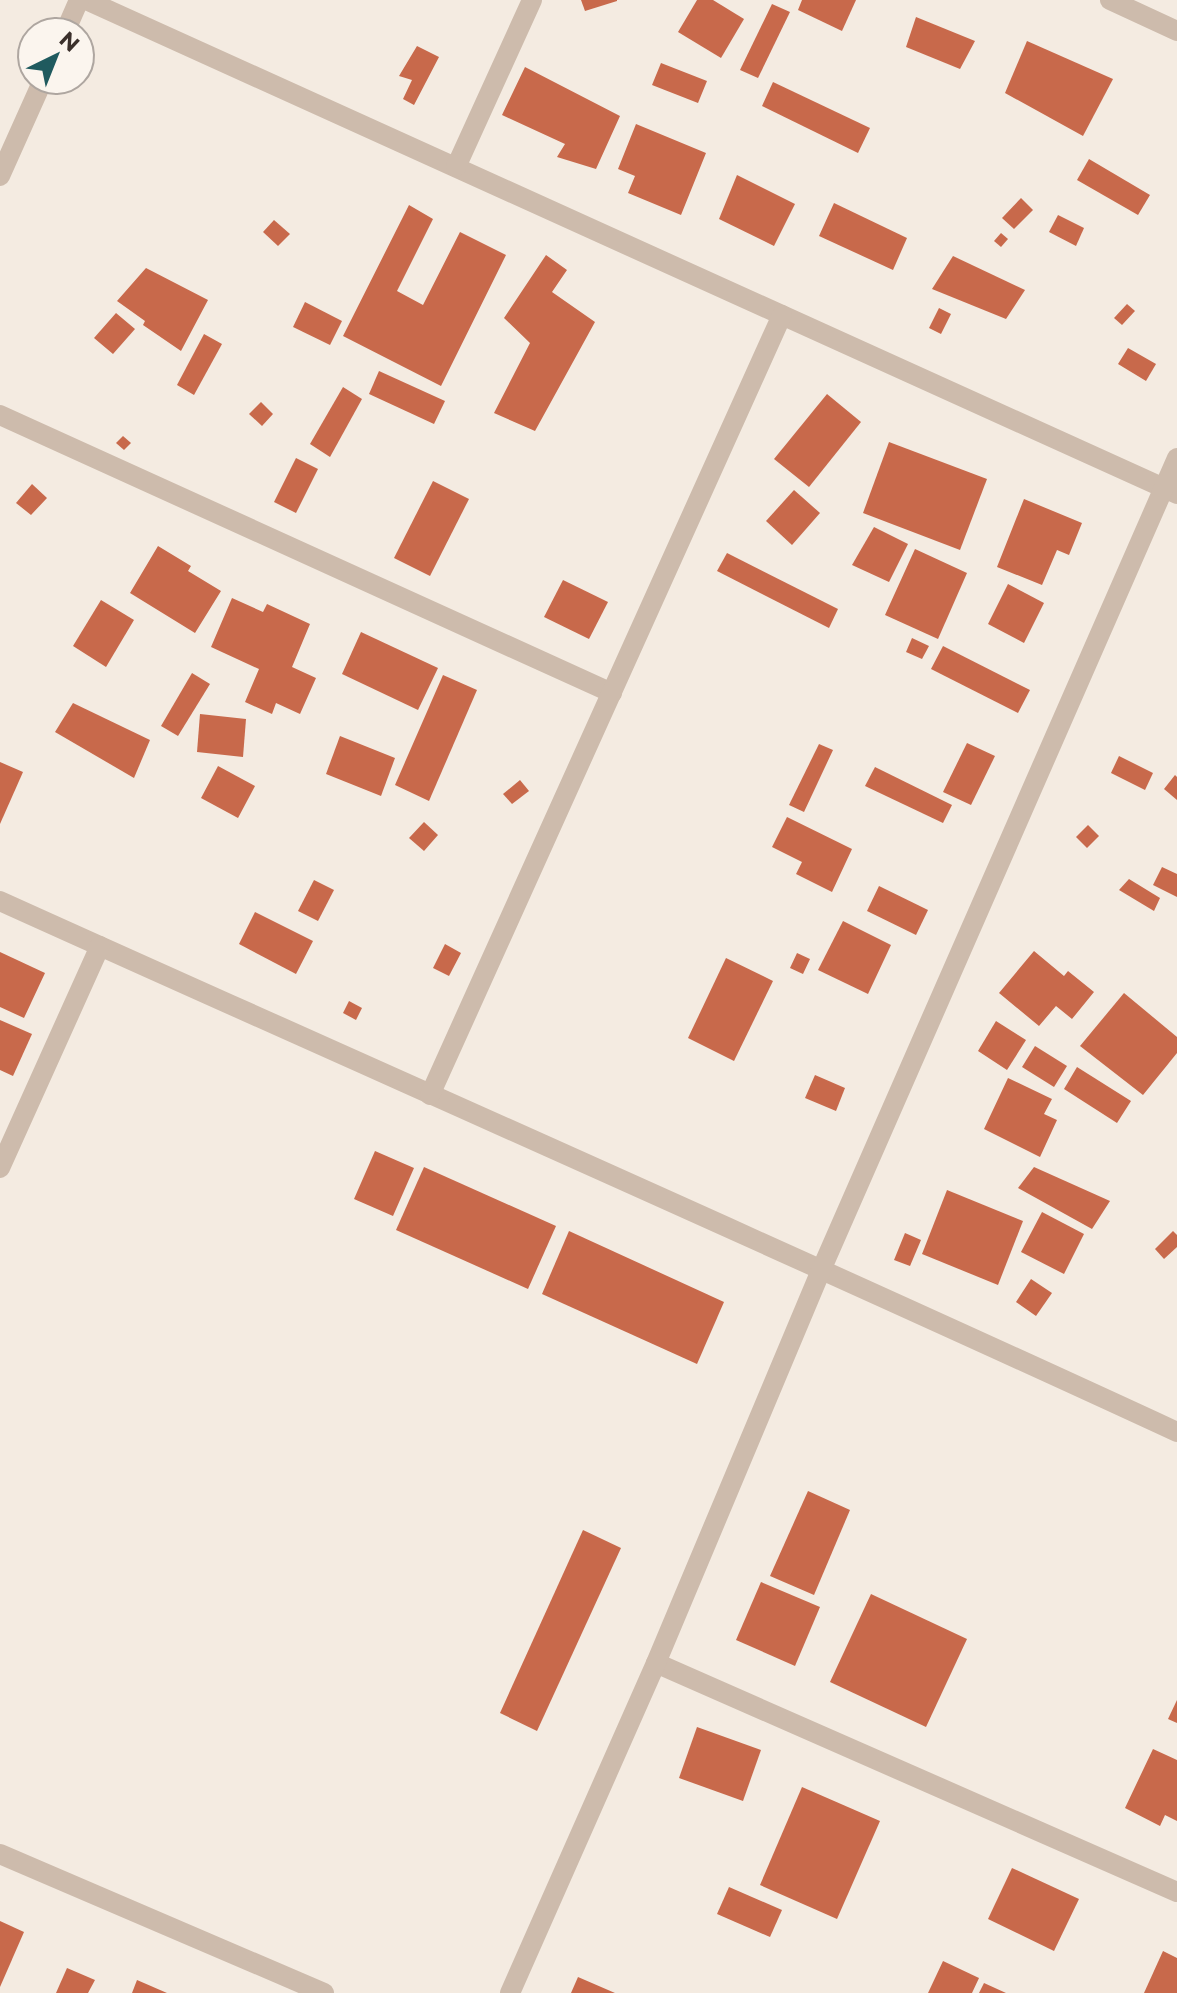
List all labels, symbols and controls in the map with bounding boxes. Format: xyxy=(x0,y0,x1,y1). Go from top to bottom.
north arrow xyxy=(16,16,96,96)
text: N xyxy=(54,26,85,58)

